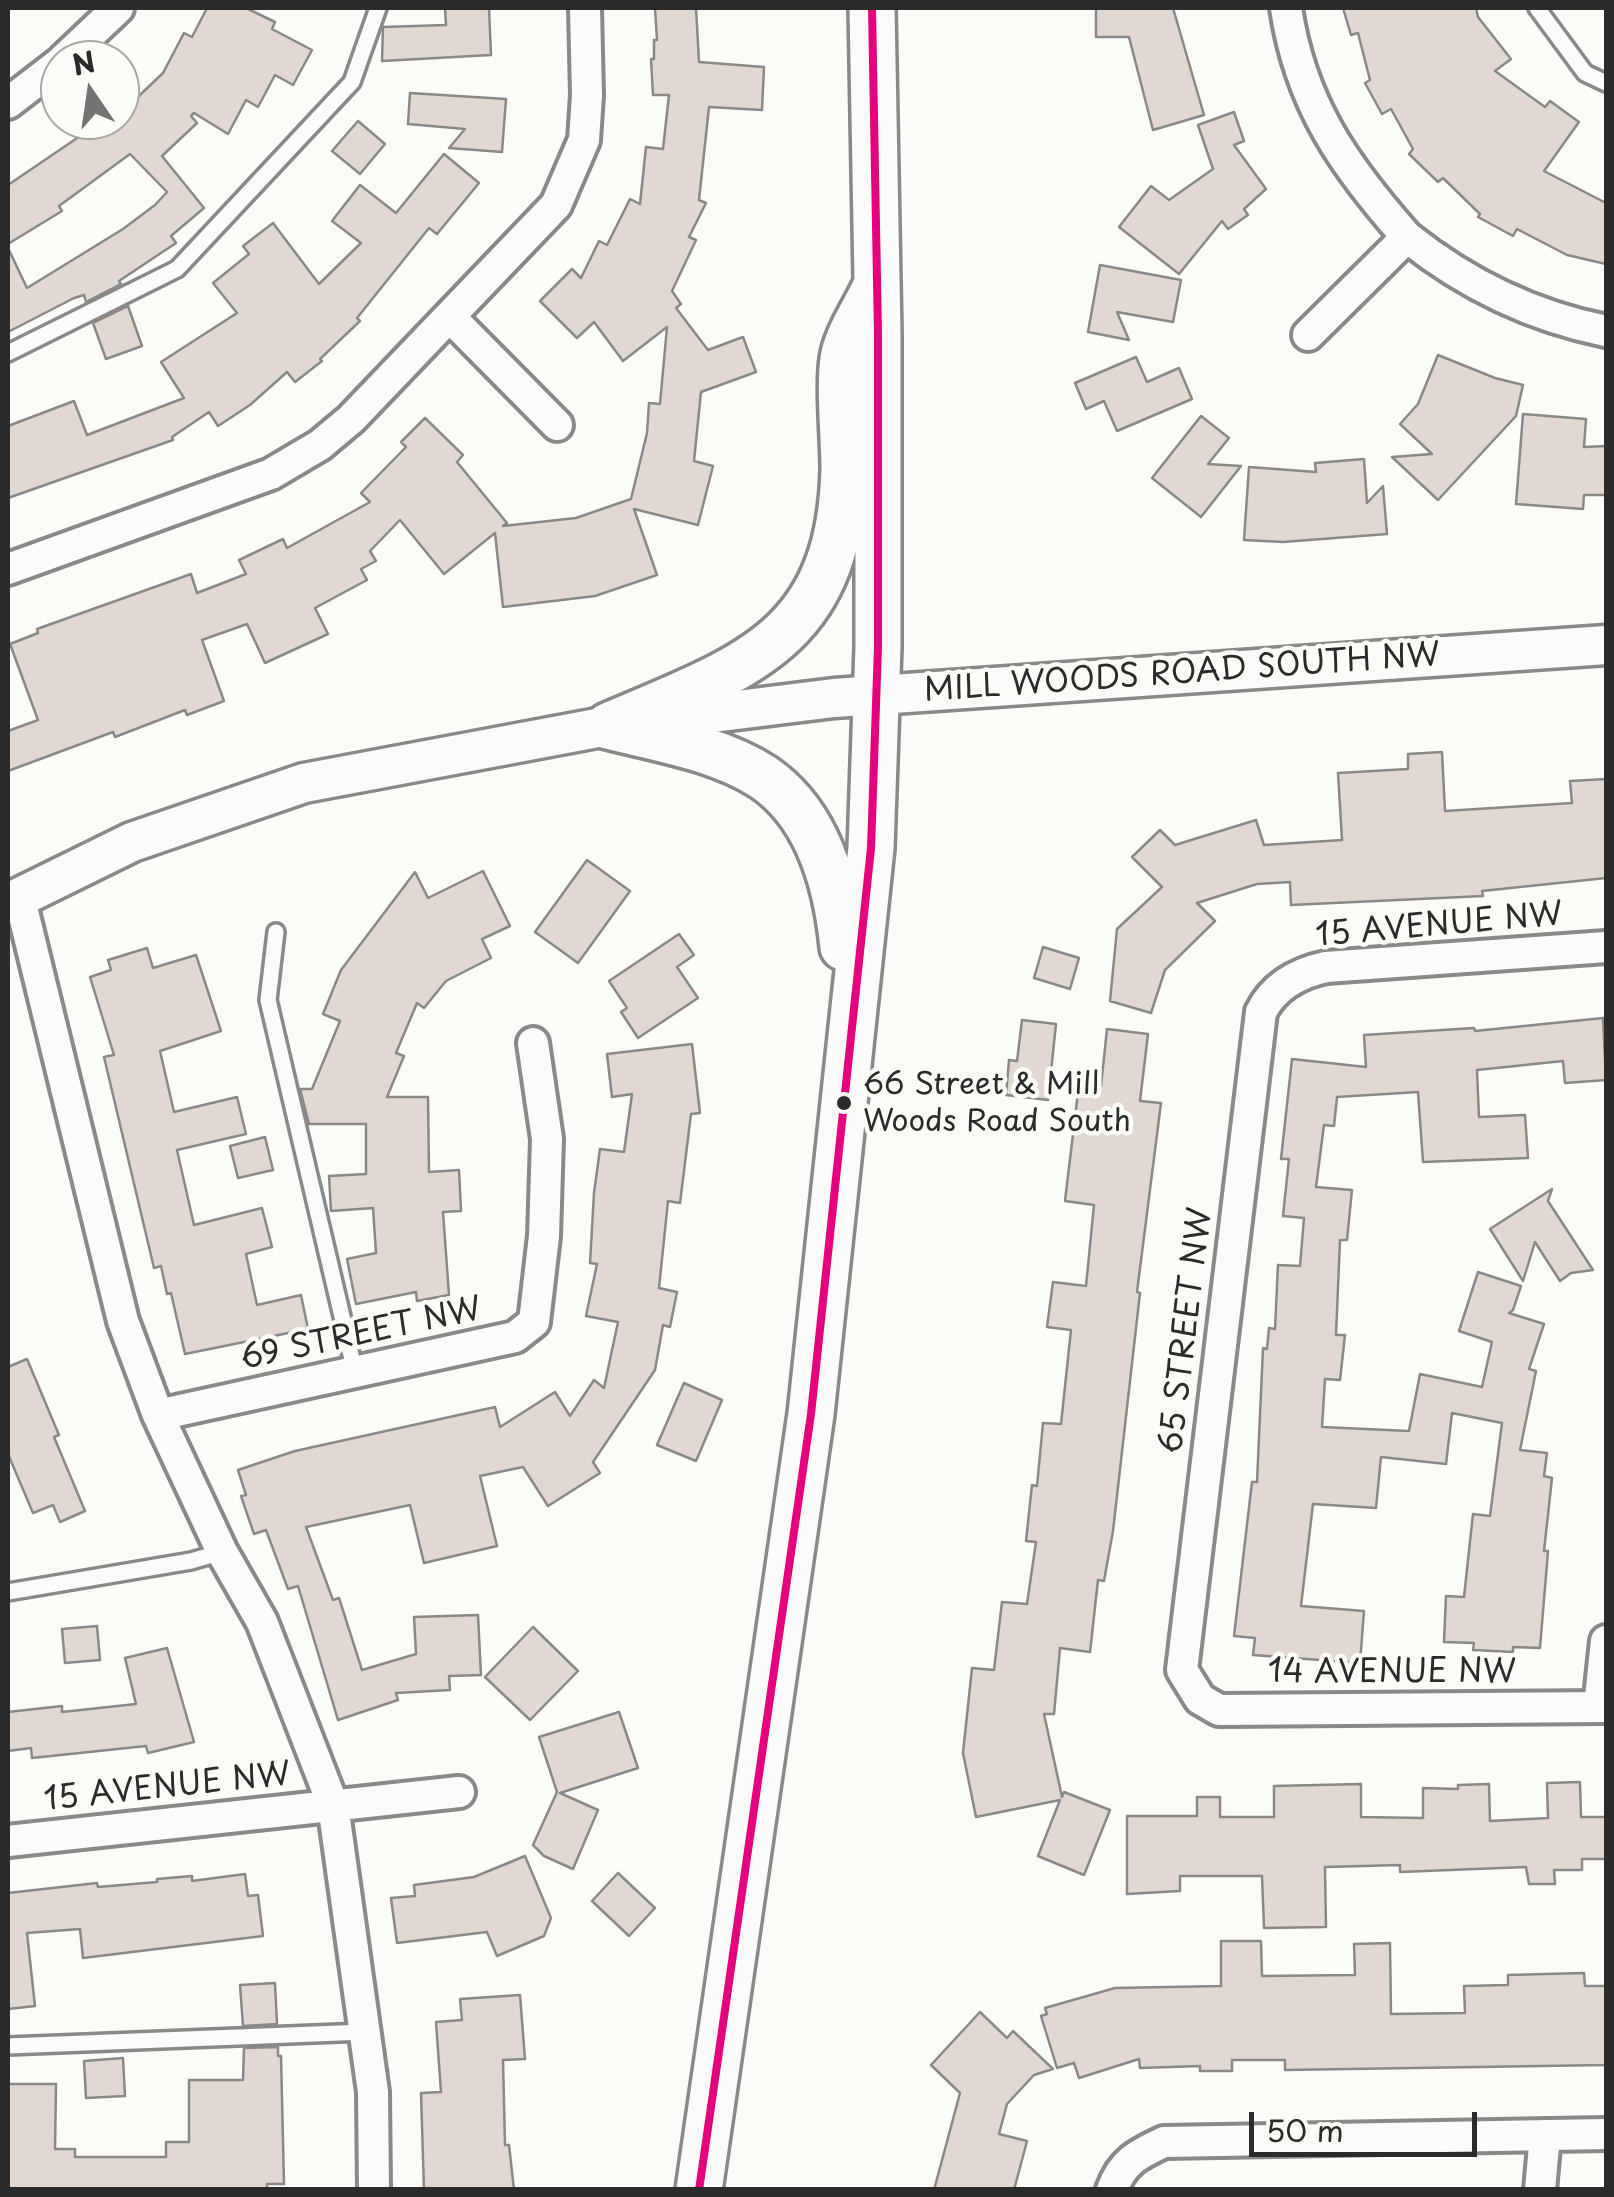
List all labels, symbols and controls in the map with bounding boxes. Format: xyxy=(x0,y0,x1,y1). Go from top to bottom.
text: N xyxy=(68,39,99,86)
north arrow xyxy=(40,40,140,140)
street label: MILL WOODS ROAD SOUTH NW xyxy=(923,637,1441,711)
street label: 15 AVENUE NW xyxy=(1314,896,1564,956)
place label: 66 Street & Mill Woods Road South xyxy=(863,1068,1131,1138)
marker: 66 Street & Mill Woods Road South xyxy=(834,1093,854,1113)
street label: 65 STREET NW xyxy=(1153,1206,1221,1456)
street label: 69 STREET NW xyxy=(237,1291,485,1379)
street label: 14 AVENUE NW xyxy=(1268,1654,1516,1692)
street label: 15 AVENUE NW xyxy=(42,1756,292,1820)
scale bar xyxy=(1254,2092,1482,2154)
text: 50 m xyxy=(1266,2107,1344,2152)

